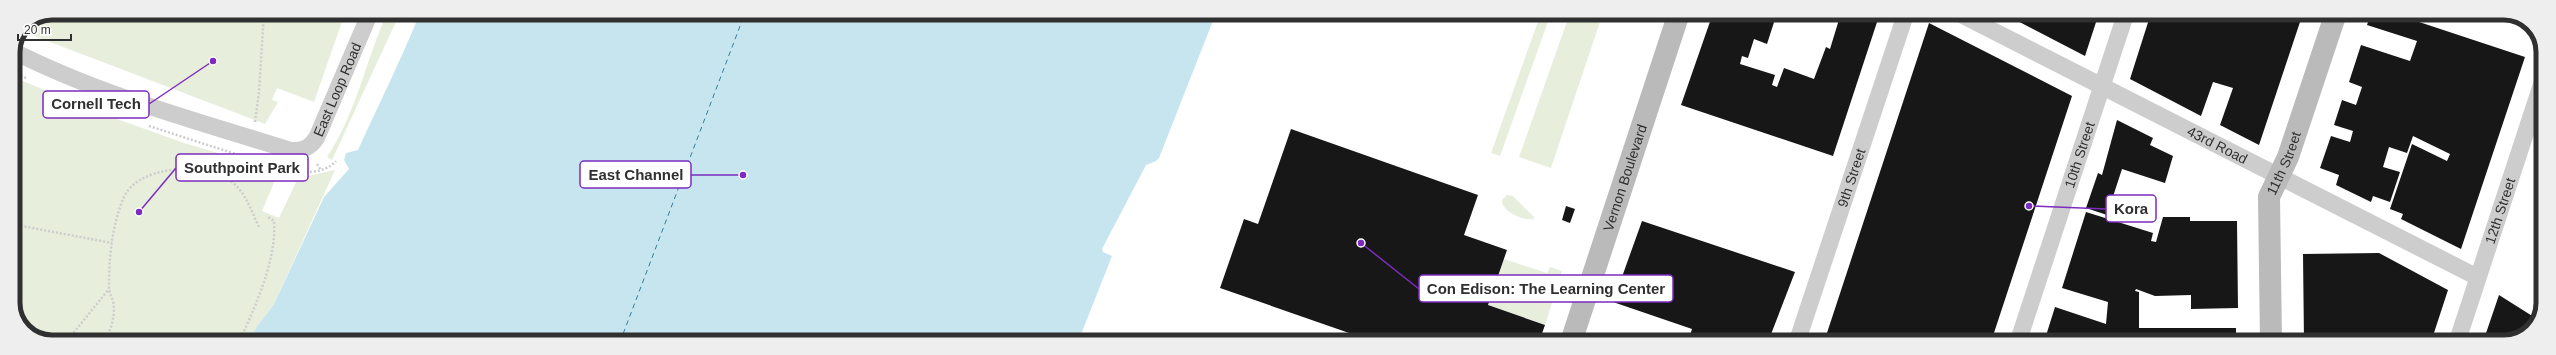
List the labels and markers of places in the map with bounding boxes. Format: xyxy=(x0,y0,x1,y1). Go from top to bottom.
callout: Cornell Tech xyxy=(43,91,149,118)
callout: Southpoint Park xyxy=(176,154,308,181)
callout: East Channel xyxy=(580,161,691,188)
callout: Kora xyxy=(2106,195,2156,222)
callout: Con Edison: The Learning Center xyxy=(1419,275,1673,302)

